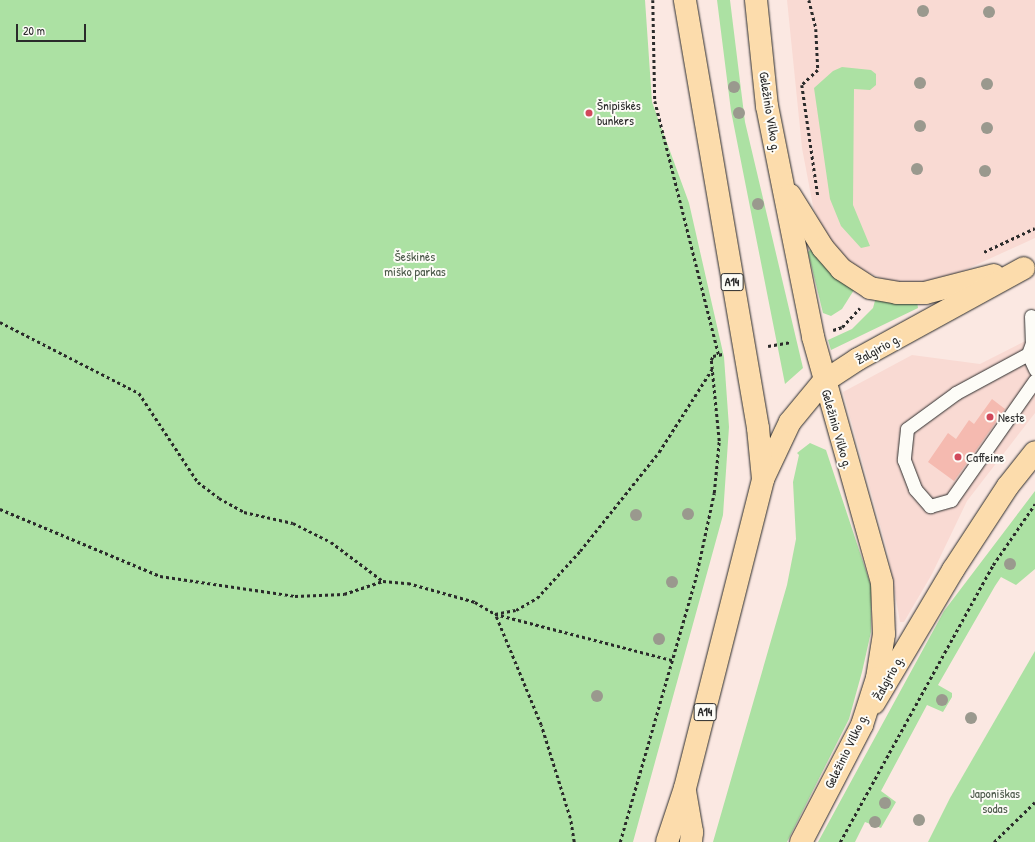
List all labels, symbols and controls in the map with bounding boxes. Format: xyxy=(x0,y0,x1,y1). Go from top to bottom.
scale bar xyxy=(18,16,88,42)
text: 20 m xyxy=(23,22,45,39)
street label: Geležinio Vilko g. xyxy=(756,71,784,153)
place label: Šnipiškės bunkers xyxy=(597,98,641,129)
marker: Šnipiškės bunkers xyxy=(584,108,594,118)
park label: Šeškinės miško parkas xyxy=(384,249,446,280)
road number: A14 xyxy=(720,272,744,292)
street label: Žalgirio g. xyxy=(853,330,903,368)
street label: Geležinio Vilko g. xyxy=(818,388,856,470)
place label: Neste xyxy=(998,409,1025,425)
marker: Neste xyxy=(985,412,995,422)
place label: Caffeine xyxy=(966,449,1004,465)
marker: Caffeine xyxy=(953,452,963,462)
street label: Žalgirio g. xyxy=(869,653,907,703)
road number: A14 xyxy=(693,702,717,722)
street label: Geležinio Vilko g. xyxy=(821,711,871,791)
park label: Japoniškas sodas xyxy=(970,786,1020,817)

